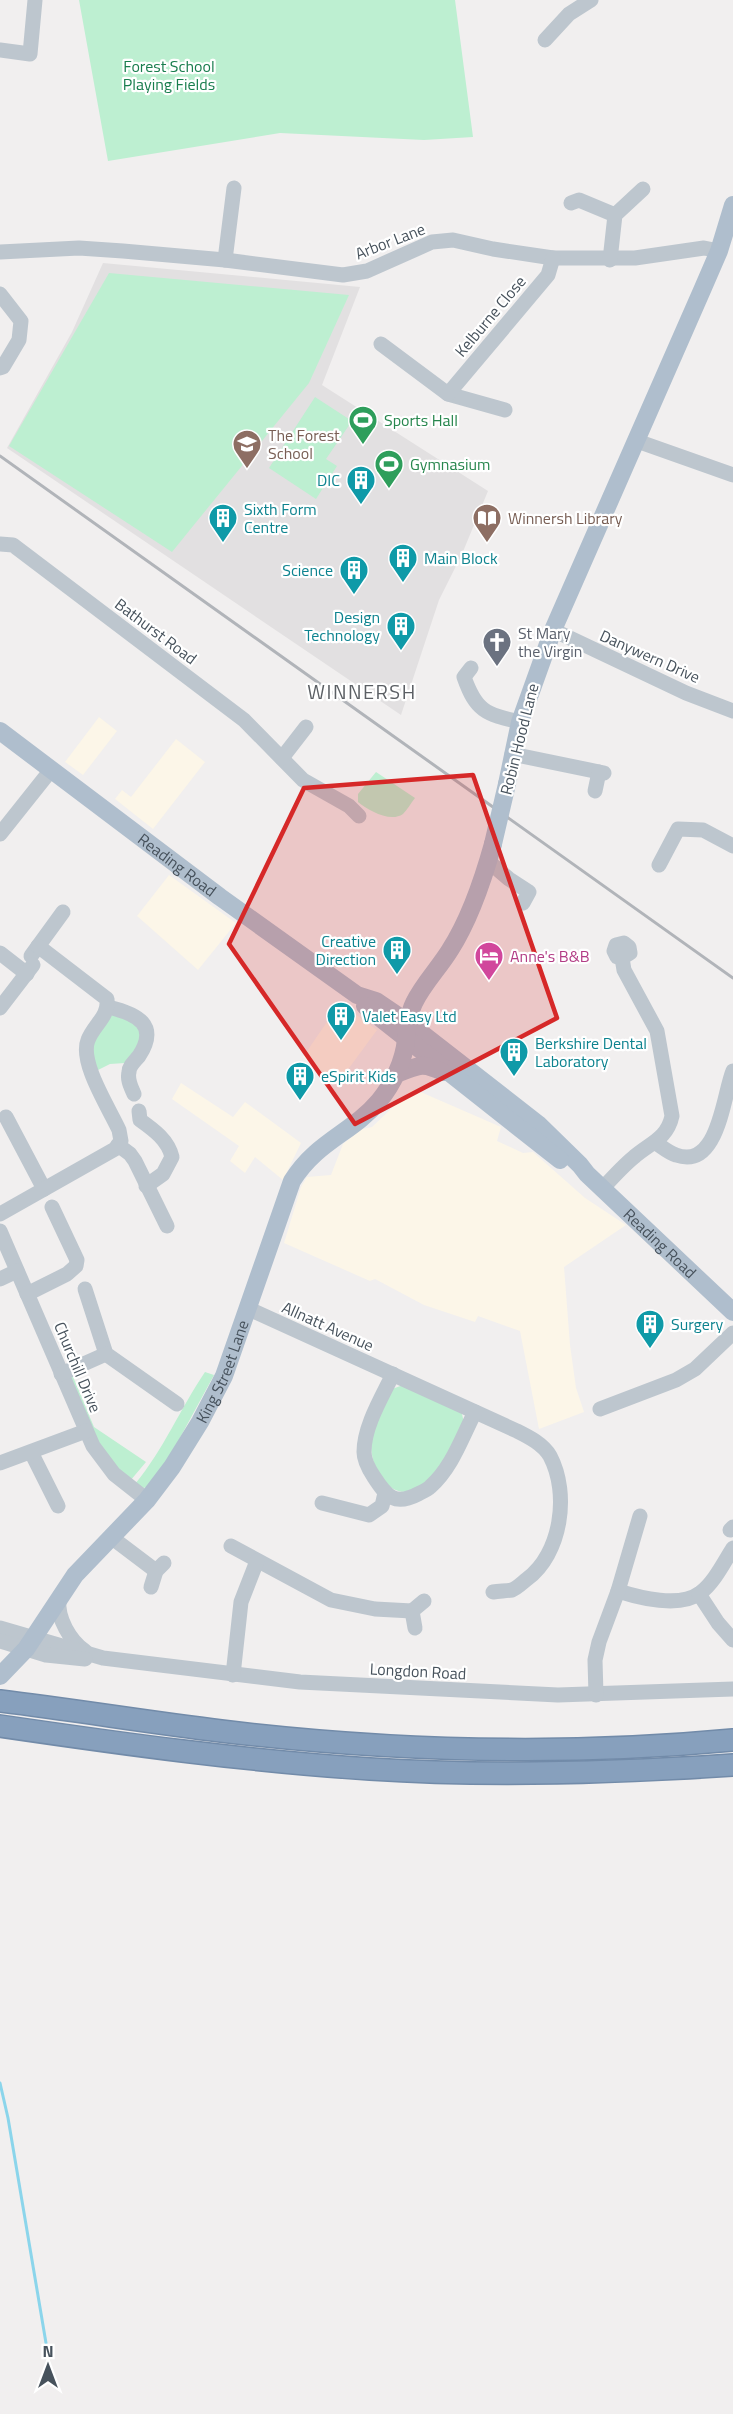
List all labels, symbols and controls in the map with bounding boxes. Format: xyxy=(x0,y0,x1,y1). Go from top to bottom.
park label: Forest School Playing Fields xyxy=(123,54,215,96)
street label: Arbor Lane xyxy=(351,217,429,265)
street label: Kelburne Close xyxy=(449,270,531,362)
sports icon: Sports Hall xyxy=(347,404,379,446)
place label: Sports Hall xyxy=(384,408,458,432)
place label: The Forest School xyxy=(268,423,340,465)
school or university icon: The Forest School xyxy=(231,428,263,470)
sports icon: Gymnasium xyxy=(373,448,405,490)
place label: Gymnasium xyxy=(410,452,490,476)
building icon: DIC xyxy=(345,464,377,506)
place label: DIC xyxy=(317,468,340,492)
place label: Sixth Form Centre xyxy=(244,497,317,539)
building icon: Sixth Form Centre xyxy=(207,502,239,544)
library icon: Winnersh Library xyxy=(471,502,503,544)
place label: Winnersh Library xyxy=(508,506,623,530)
building icon: Main Block xyxy=(387,542,419,584)
place label: Main Block xyxy=(424,546,498,570)
building icon: Science xyxy=(338,554,370,596)
place label: Science xyxy=(282,558,333,582)
street label: Bathurst Road xyxy=(110,592,202,670)
place label: Design Technology xyxy=(304,605,380,647)
building icon: Design Technology xyxy=(385,610,417,652)
place label: St Mary the Virgin xyxy=(518,621,582,663)
street label: Danywern Drive xyxy=(596,623,704,689)
church icon: St Mary the Virgin xyxy=(481,626,513,668)
district label: WINNERSH xyxy=(307,676,417,707)
street label: Robin Hood Lane xyxy=(494,681,544,797)
street label: Reading Road xyxy=(133,827,222,902)
place label: Creative Direction xyxy=(316,929,376,971)
building icon: Creative Direction xyxy=(381,934,413,976)
hotel icon: Anne's B&B xyxy=(473,940,505,982)
place label: Anne's B&B xyxy=(510,944,590,968)
building icon: Valet Easy Ltd xyxy=(325,1000,357,1042)
place label: Valet Easy Ltd xyxy=(362,1004,457,1028)
place label: Berkshire Dental Laboratory xyxy=(535,1031,647,1073)
building icon: Berkshire Dental Laboratory xyxy=(498,1036,530,1078)
building icon: eSpirit Kids xyxy=(284,1060,316,1102)
place label: eSpirit Kids xyxy=(321,1064,396,1088)
street label: Reading Road xyxy=(618,1202,702,1284)
street label: Allnatt Avenue xyxy=(278,1295,378,1357)
building icon: Surgery xyxy=(634,1308,666,1350)
place label: Surgery xyxy=(671,1312,723,1336)
street label: King Street Lane xyxy=(189,1317,255,1427)
street label: Churchill Drive xyxy=(48,1318,108,1416)
street label: Longdon Road xyxy=(369,1656,467,1686)
north arrow xyxy=(18,2336,78,2396)
text: N xyxy=(42,2339,54,2363)

